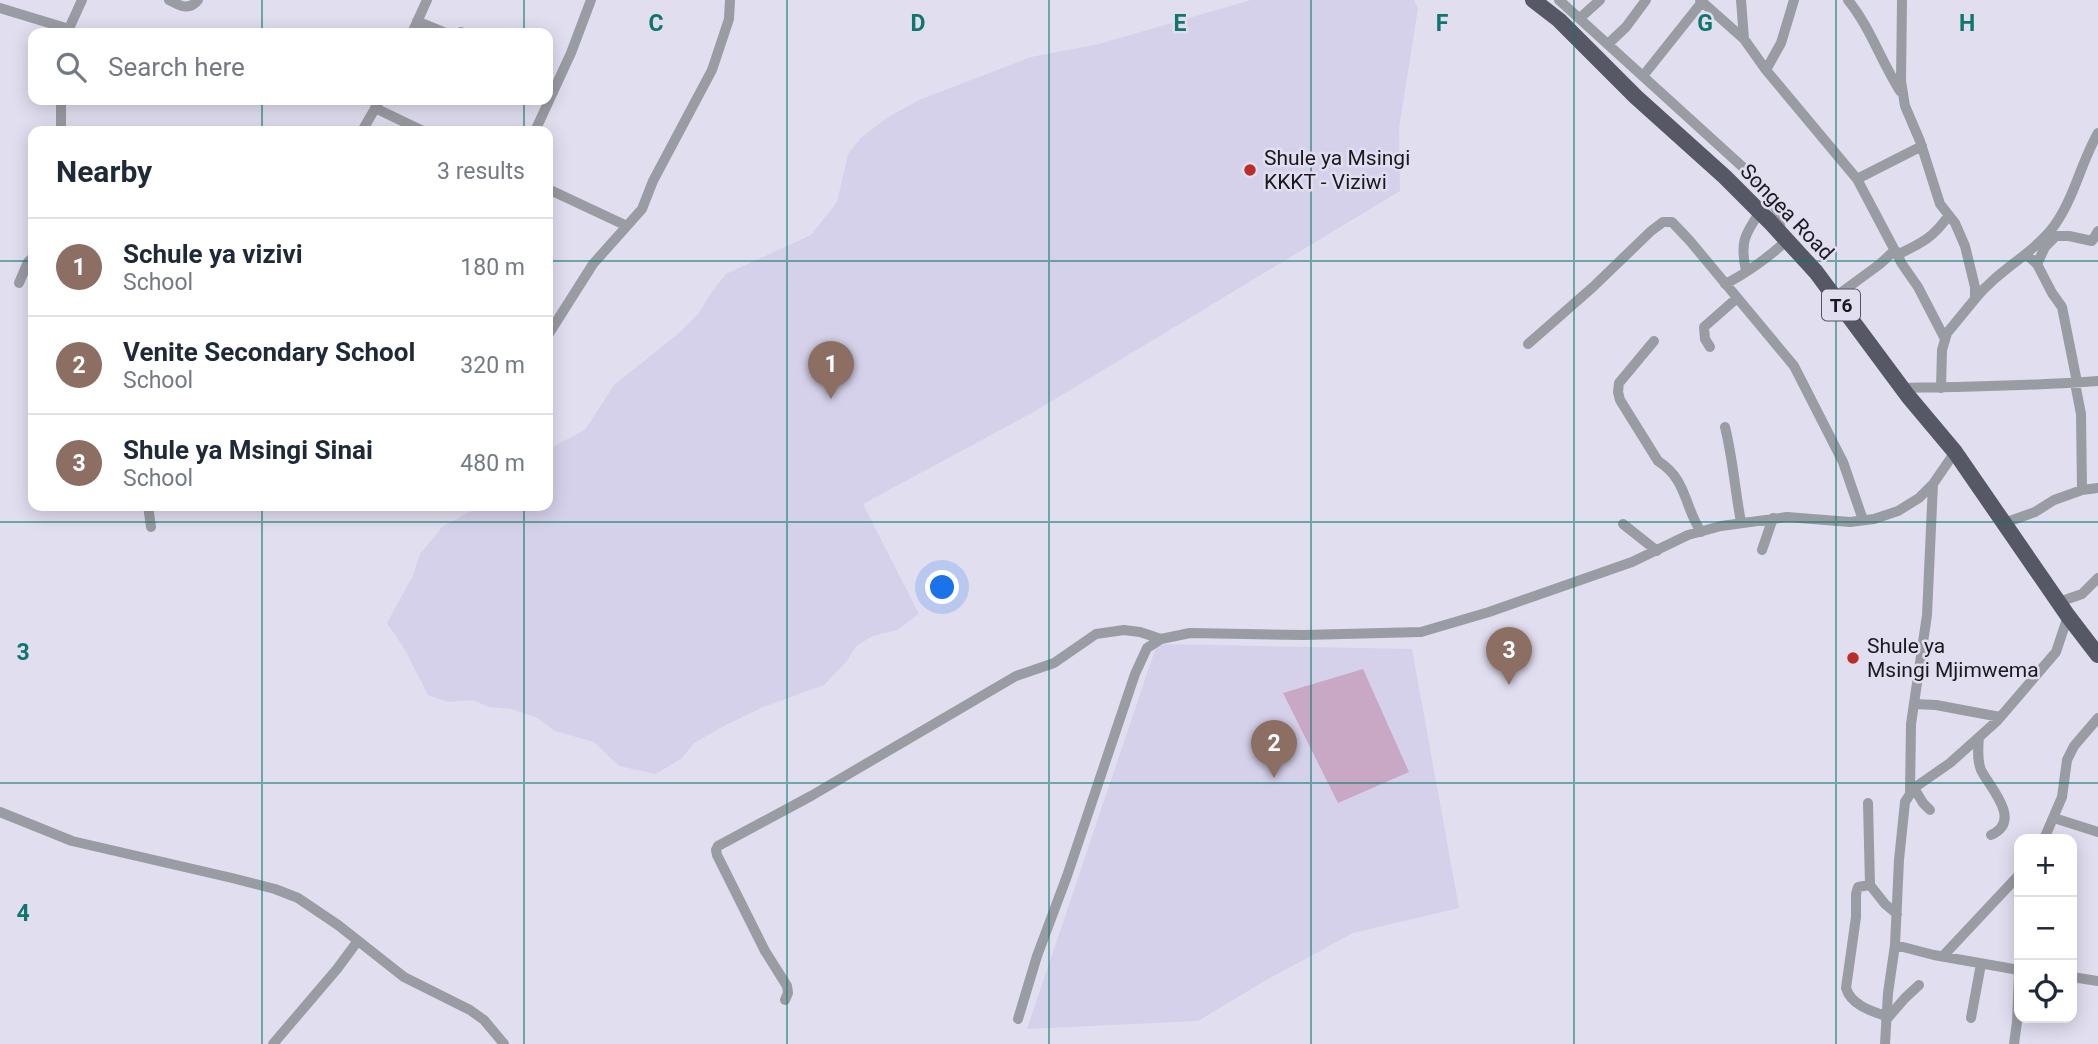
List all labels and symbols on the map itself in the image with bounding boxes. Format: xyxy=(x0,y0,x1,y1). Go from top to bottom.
text: C xyxy=(648,10,664,37)
text: D xyxy=(911,10,925,37)
text: E xyxy=(1174,10,1187,37)
text: F xyxy=(1436,10,1449,37)
text: G xyxy=(1697,10,1713,37)
text: H xyxy=(1959,10,1975,37)
place label: Shule ya Msingi KKKT - Viziwi xyxy=(1264,146,1410,194)
street label: Songea Road xyxy=(1735,159,1839,265)
marker: Shule ya Msingi KKKT - Viziwi xyxy=(1242,162,1258,178)
road number: T6 xyxy=(1822,290,1860,320)
pin: 1 xyxy=(808,341,854,399)
your location xyxy=(925,570,959,604)
pin: 3 xyxy=(1486,627,1532,685)
place label: Shule ya Msingi Mjimwema xyxy=(1867,634,2039,682)
text: 3 xyxy=(16,639,30,666)
marker: Shule ya Msingi Mjimwema xyxy=(1845,650,1861,666)
pin: 2 xyxy=(1251,720,1297,778)
text: 4 xyxy=(16,900,30,927)

